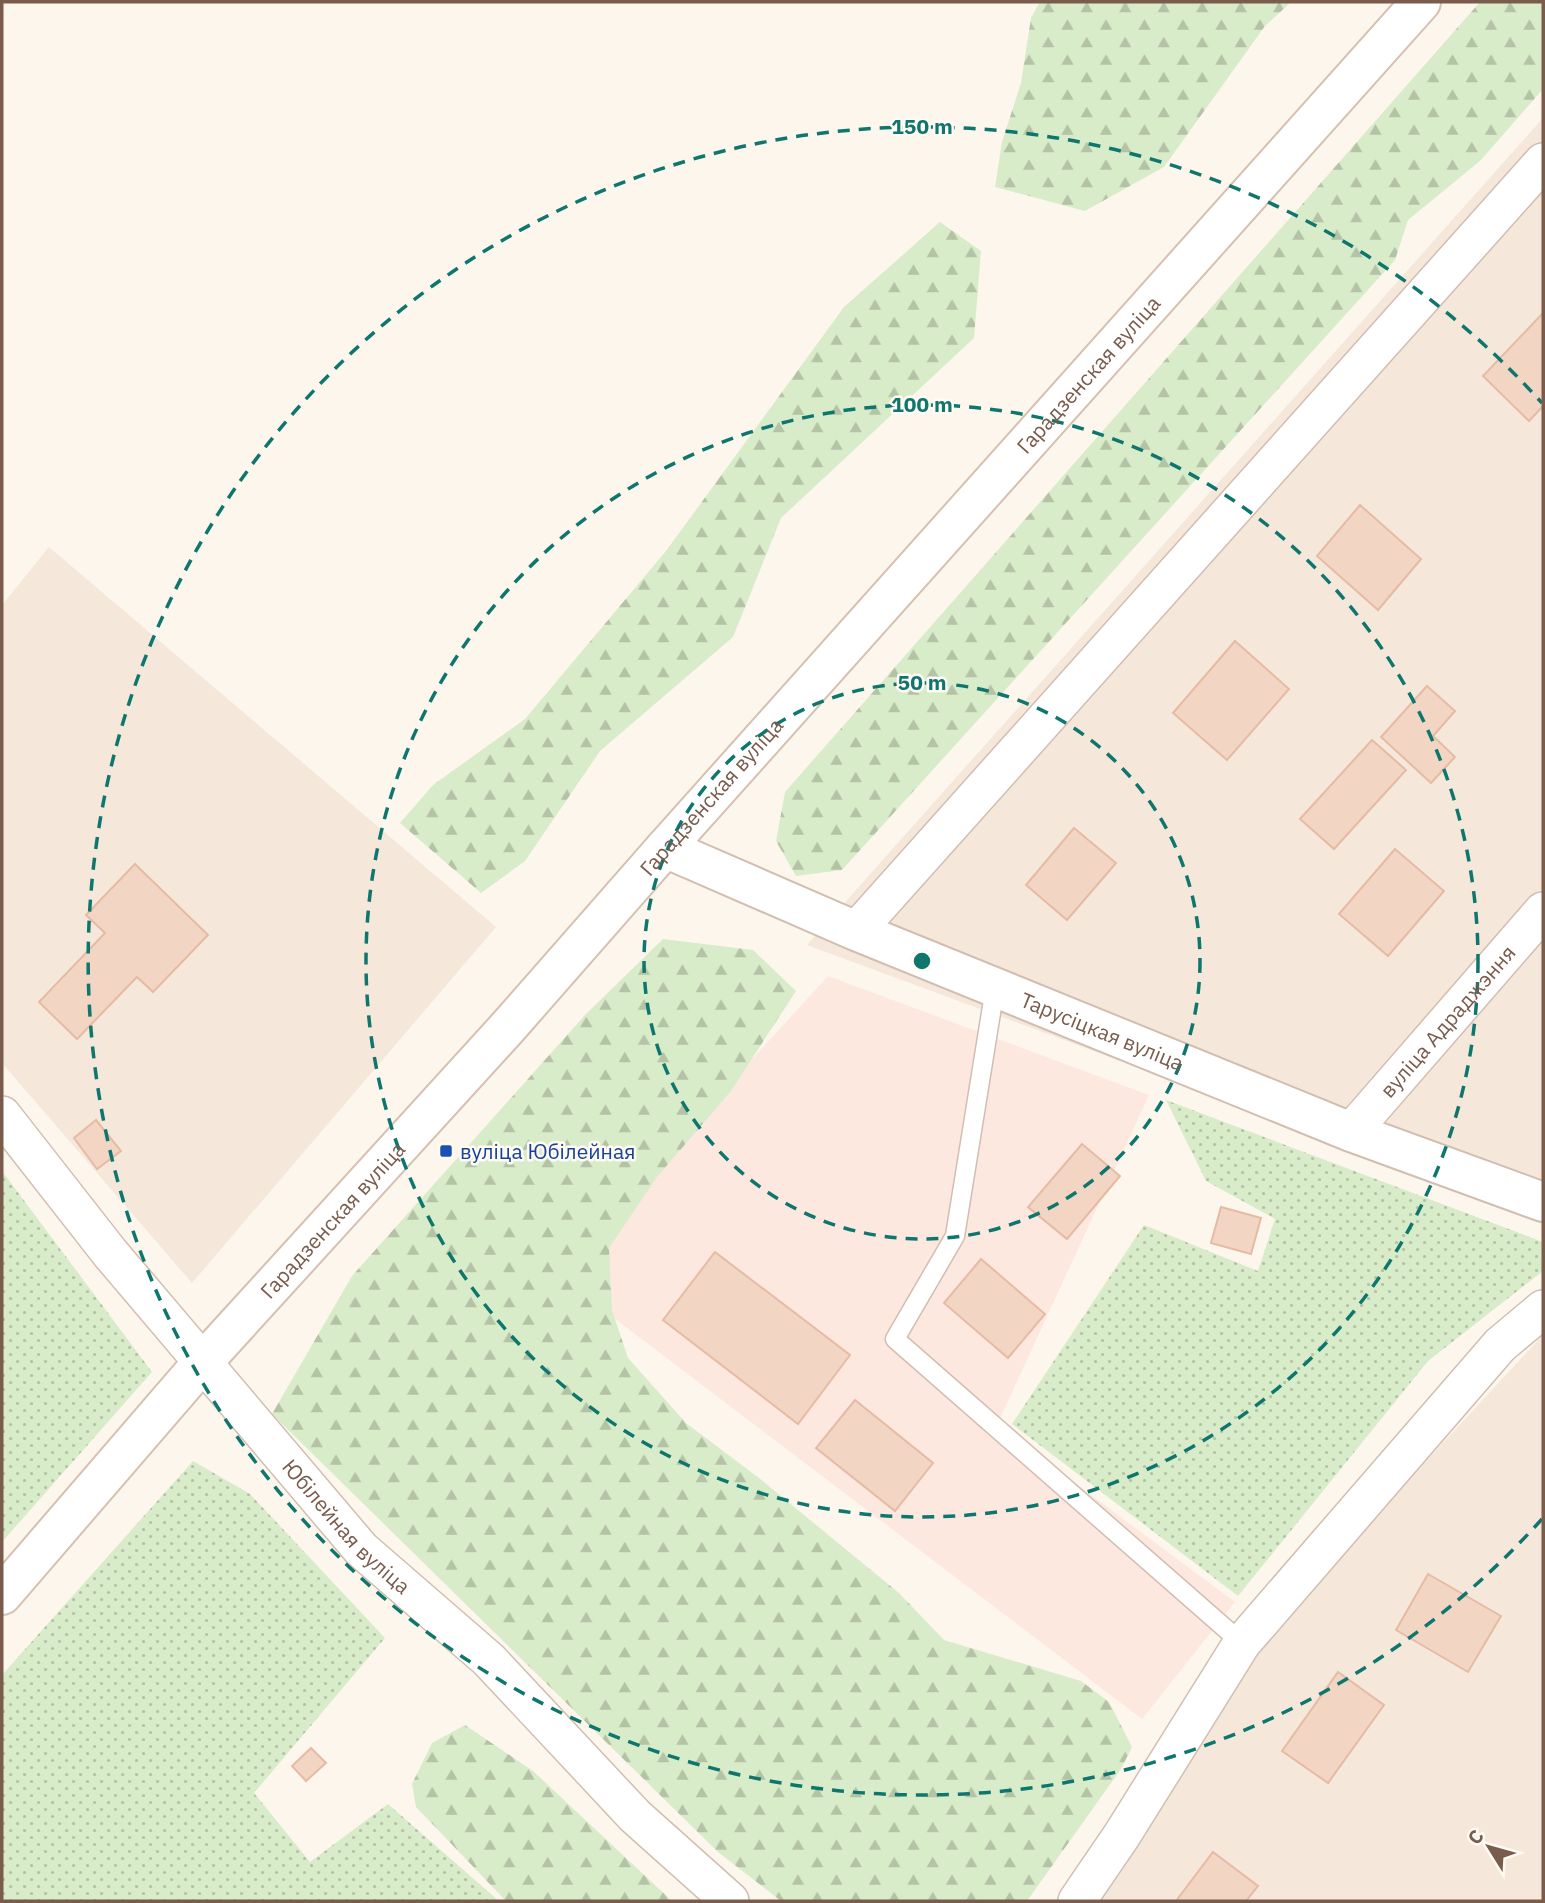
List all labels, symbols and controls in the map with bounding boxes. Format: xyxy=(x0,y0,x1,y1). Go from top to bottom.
text: 150 m xyxy=(891,112,953,140)
street label: Гарадзенская вуліца xyxy=(1010,289,1166,459)
text: 100 m xyxy=(891,390,953,418)
text: 50 m xyxy=(898,668,946,696)
street label: Гарадзенская вуліца xyxy=(633,712,789,881)
street label: вуліца Адраджэння xyxy=(1373,939,1521,1103)
centre of rings xyxy=(910,949,934,973)
street label: Тарусіцкая вуліца xyxy=(1016,985,1188,1077)
street label: Гарадзенская вуліца xyxy=(254,1135,411,1304)
place label: вуліца Юбілейная xyxy=(460,1137,635,1165)
marker: вуліца Юбілейная xyxy=(438,1143,454,1159)
street label: Юбілейная вуліца xyxy=(277,1453,417,1600)
north arrow xyxy=(1454,1812,1524,1882)
text: С xyxy=(1462,1825,1489,1849)

